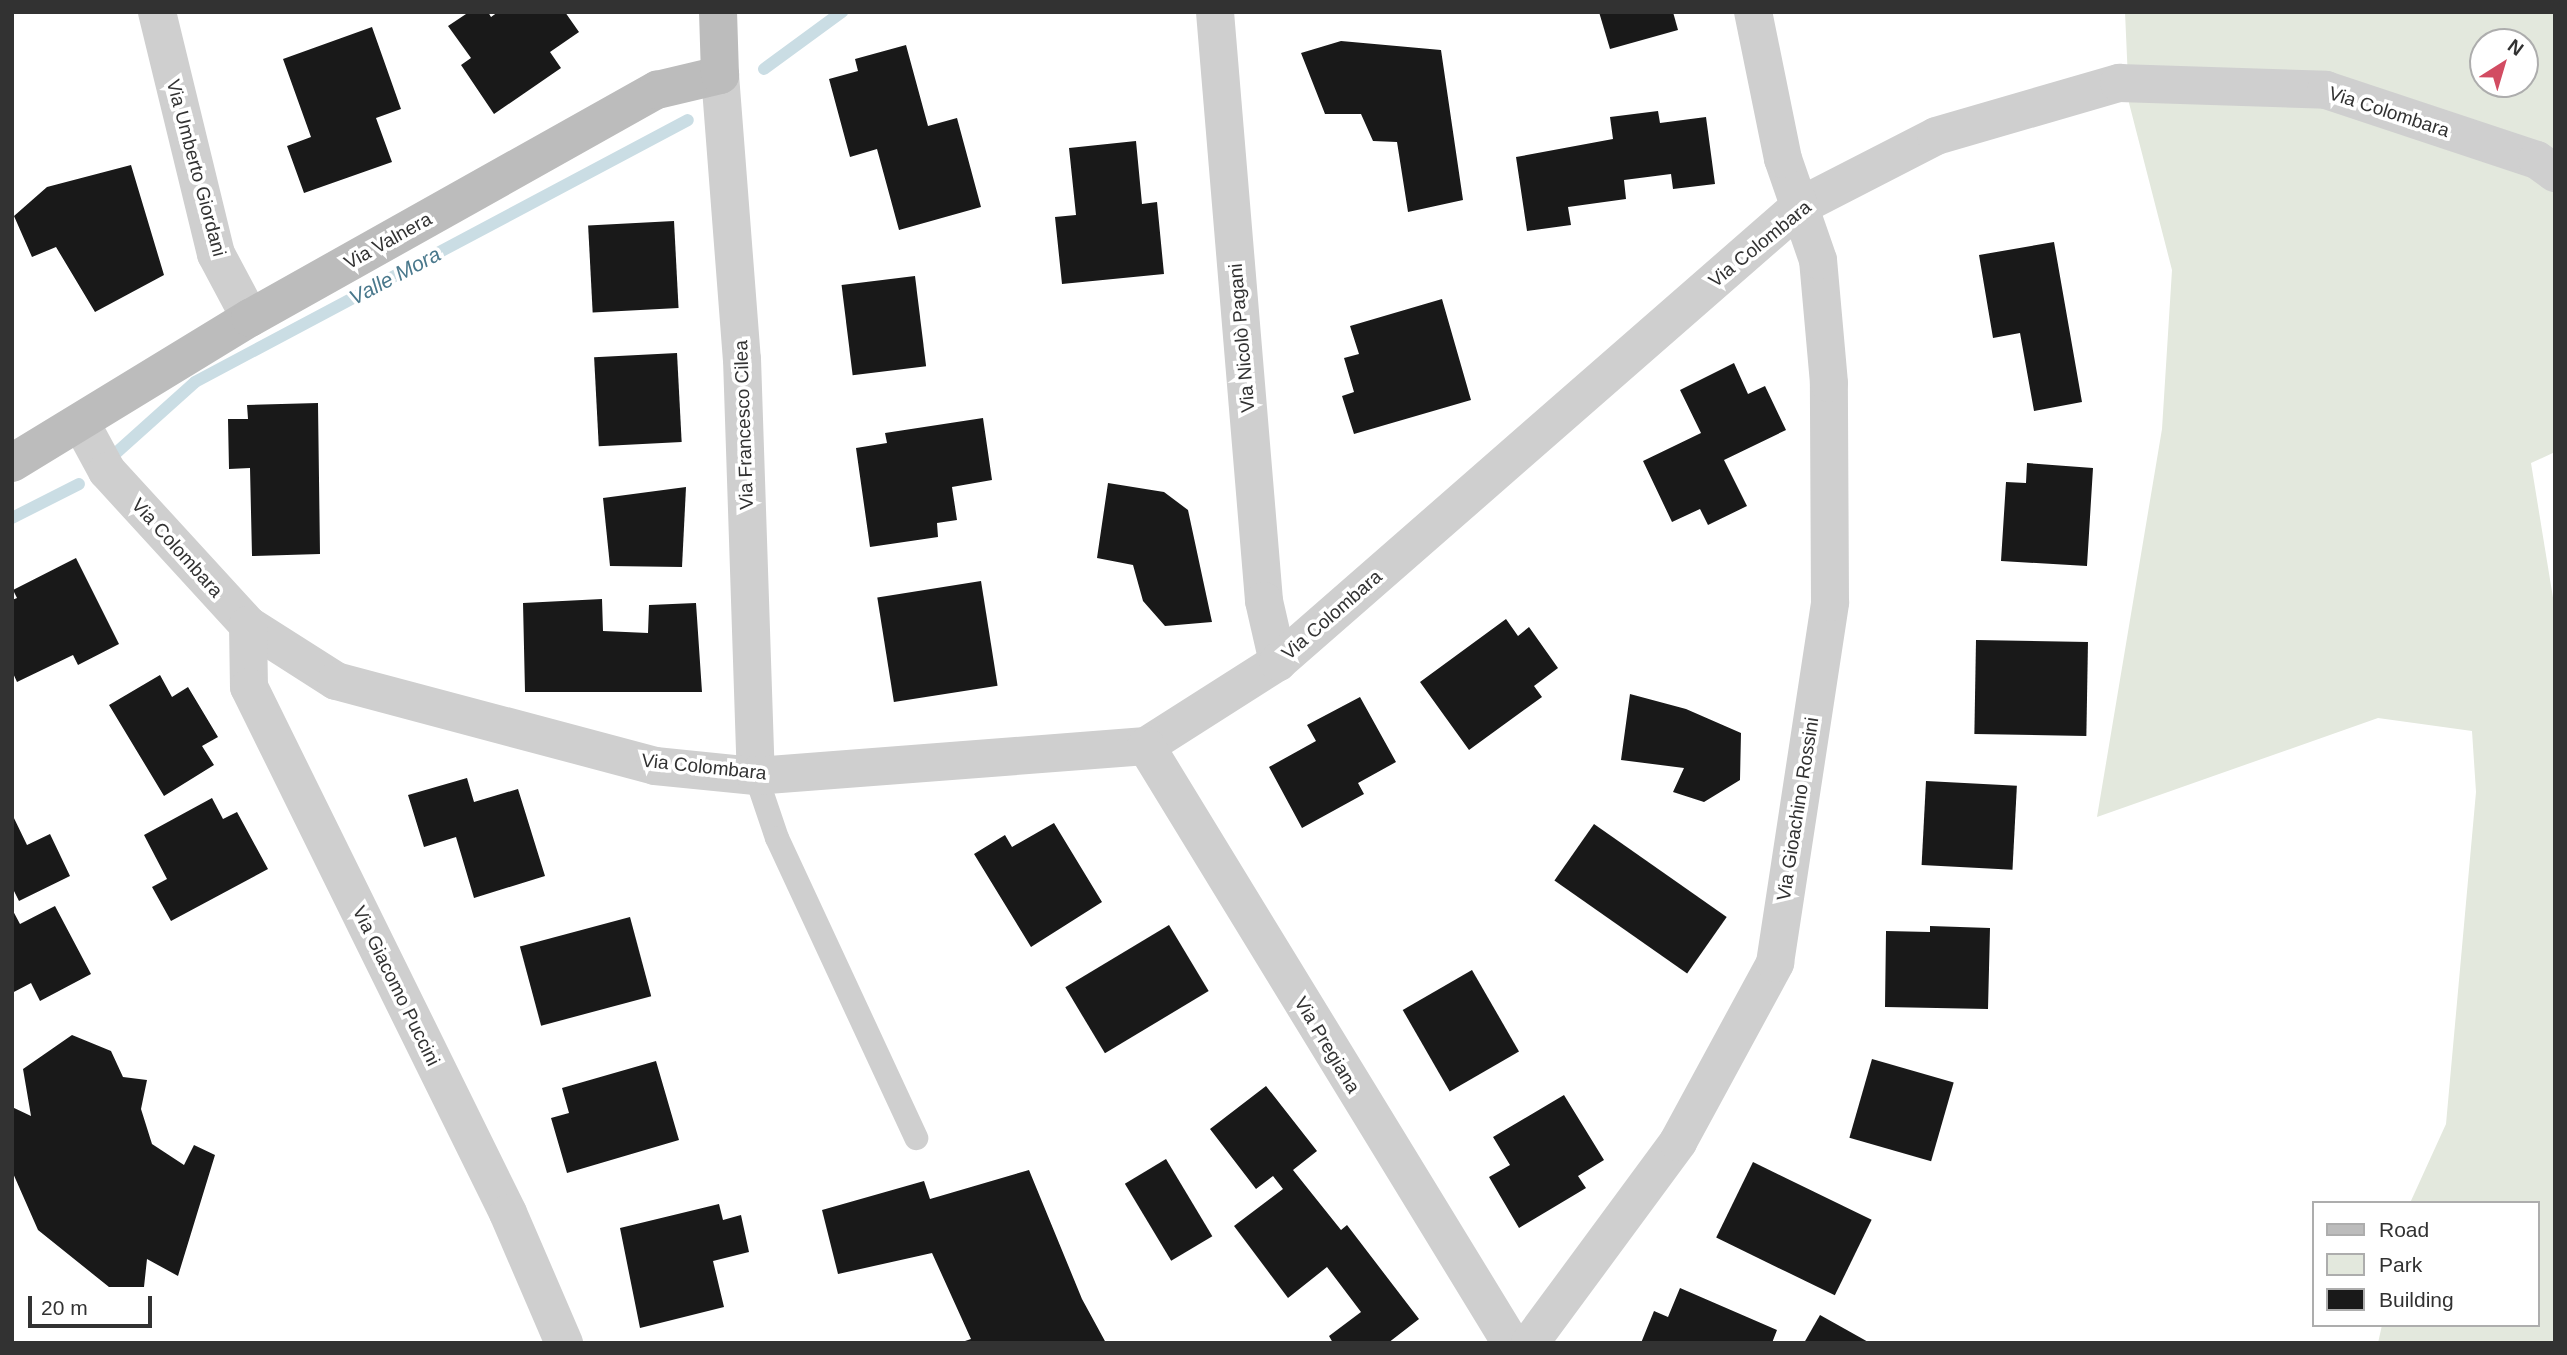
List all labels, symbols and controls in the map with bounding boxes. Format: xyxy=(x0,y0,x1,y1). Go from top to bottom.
north arrow xyxy=(2469,28,2539,98)
text: N xyxy=(2504,35,2528,60)
street label: Via Umberto Giordani xyxy=(161,77,231,259)
street label: Via Colombara xyxy=(2326,82,2452,142)
street label: Via Colombara xyxy=(1704,196,1816,292)
street label: Via Valnera xyxy=(340,208,436,274)
water label: Valle Mora xyxy=(345,241,445,311)
street label: Via Nicolò Pagani xyxy=(1224,262,1260,414)
street label: Via Francesco Cilea xyxy=(730,340,758,510)
street label: Via Colombara xyxy=(127,494,227,602)
street label: Via Colombara xyxy=(1277,565,1387,665)
street label: Via Gioachino Rossini xyxy=(1772,716,1824,902)
street label: Via Colombara xyxy=(640,749,768,785)
street label: Via Giacomo Puccini xyxy=(347,902,445,1070)
street label: Via Pregiana xyxy=(1289,993,1365,1097)
legend xyxy=(2312,1201,2539,1327)
text: Road xyxy=(2379,1218,2429,1241)
text: Park xyxy=(2379,1253,2422,1276)
scale bar xyxy=(32,1282,156,1326)
text: Building xyxy=(2379,1288,2454,1311)
text: 20 m xyxy=(41,1296,88,1319)

